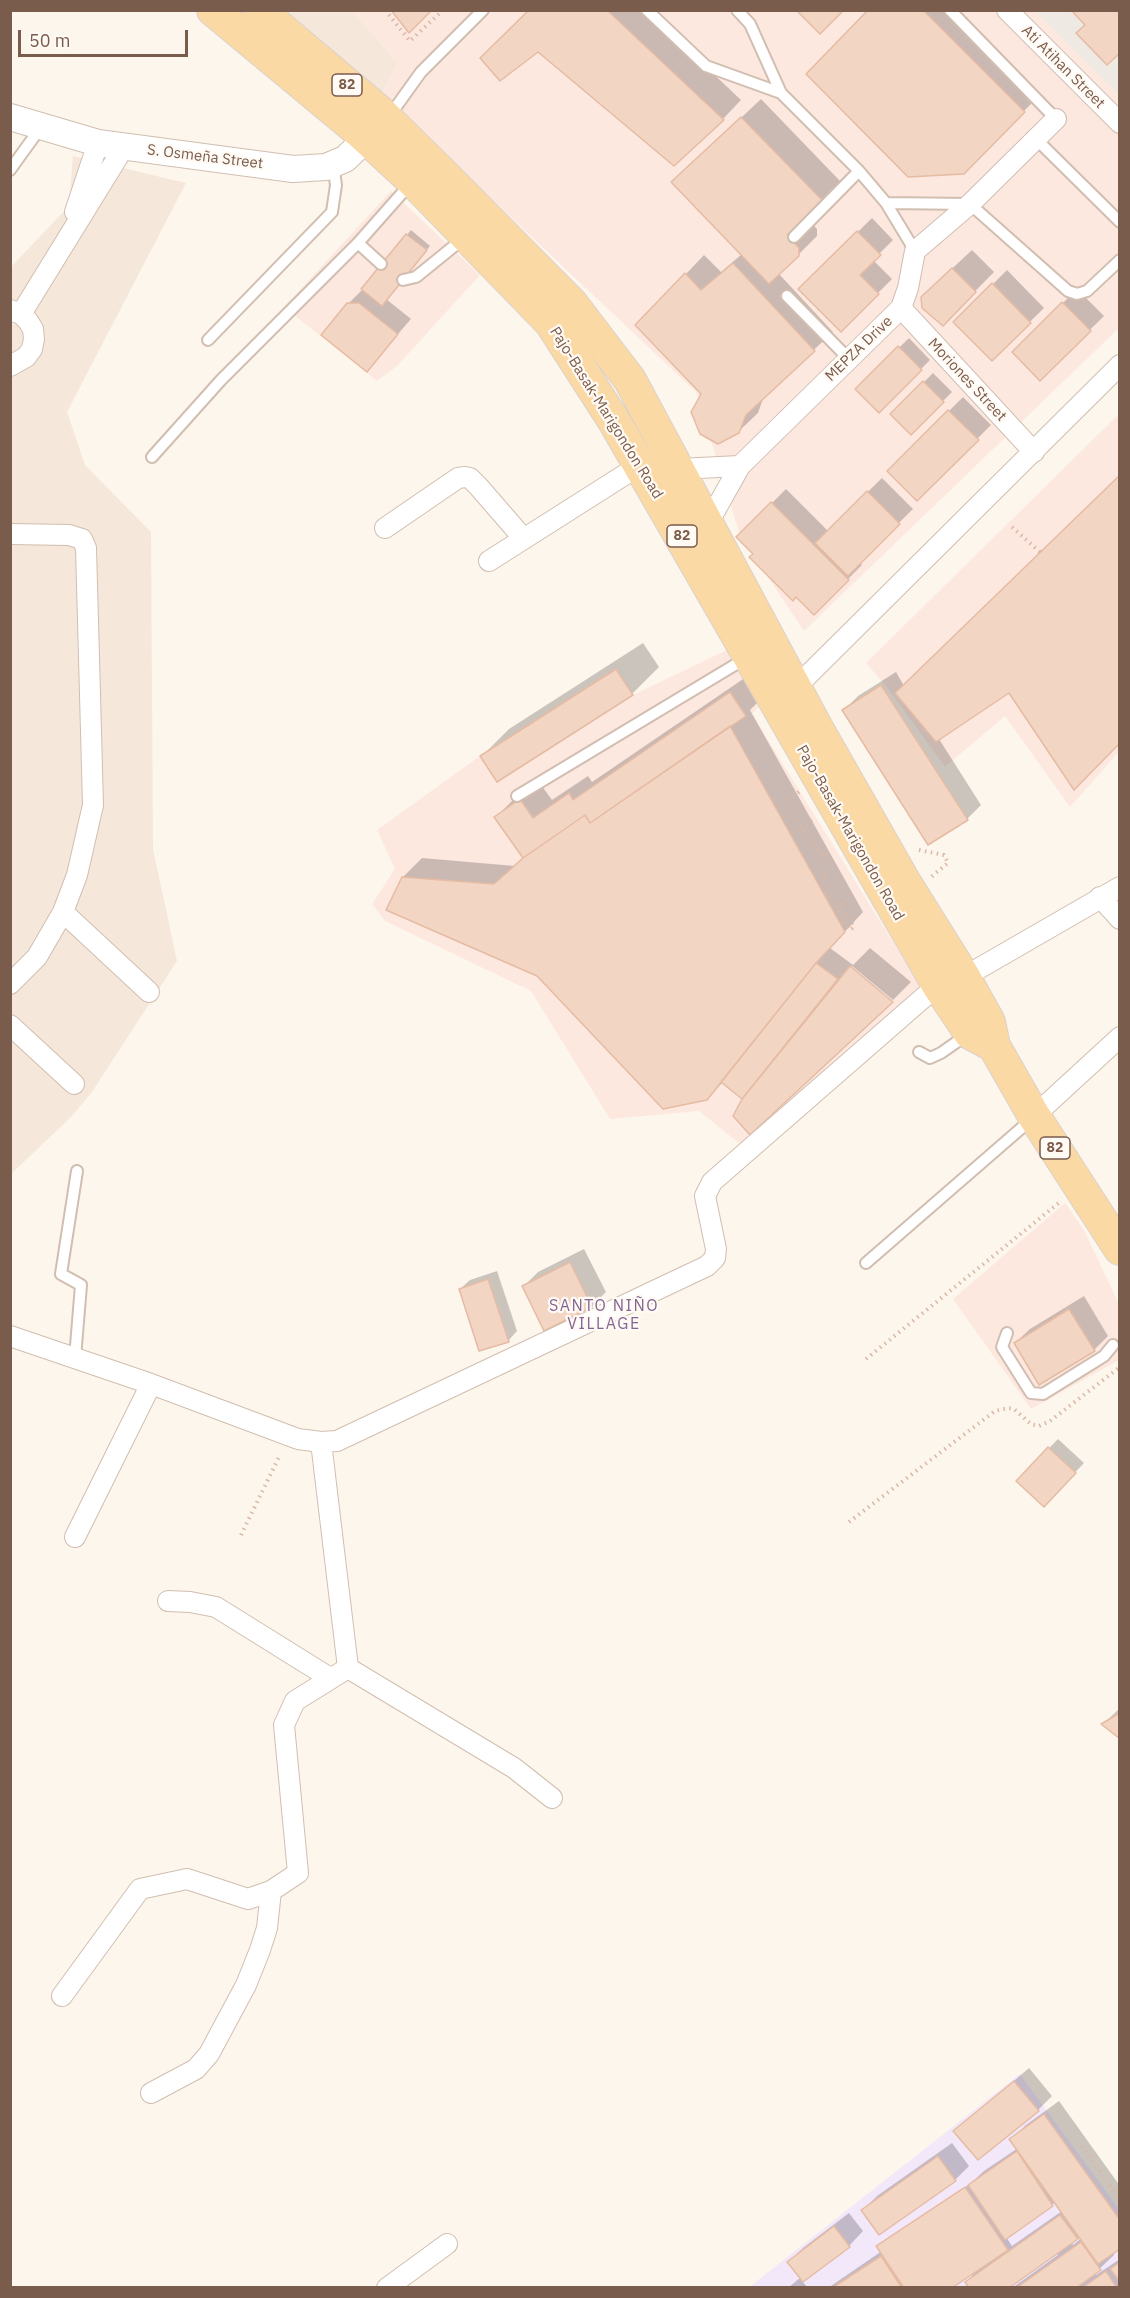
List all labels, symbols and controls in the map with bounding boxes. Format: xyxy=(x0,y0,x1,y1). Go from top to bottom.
scale bar xyxy=(21,18,190,56)
street label: Ati Atihan Street xyxy=(1018,22,1108,112)
text: 50 m xyxy=(29,29,71,52)
road number: 82 xyxy=(332,74,362,96)
street label: S. Osmeña Street xyxy=(146,141,264,173)
street label: MEPZA Drive xyxy=(822,313,896,385)
street label: Pajo-Basak-Marigondon Road xyxy=(546,324,666,502)
street label: Moriones Street xyxy=(924,335,1010,425)
road number: 82 xyxy=(667,525,697,547)
street label: Pajo-Basak-Marigondon Road xyxy=(792,742,908,924)
road number: 82 xyxy=(1040,1137,1070,1159)
district label: SANTO NIÑO VILLAGE xyxy=(549,1296,659,1334)

